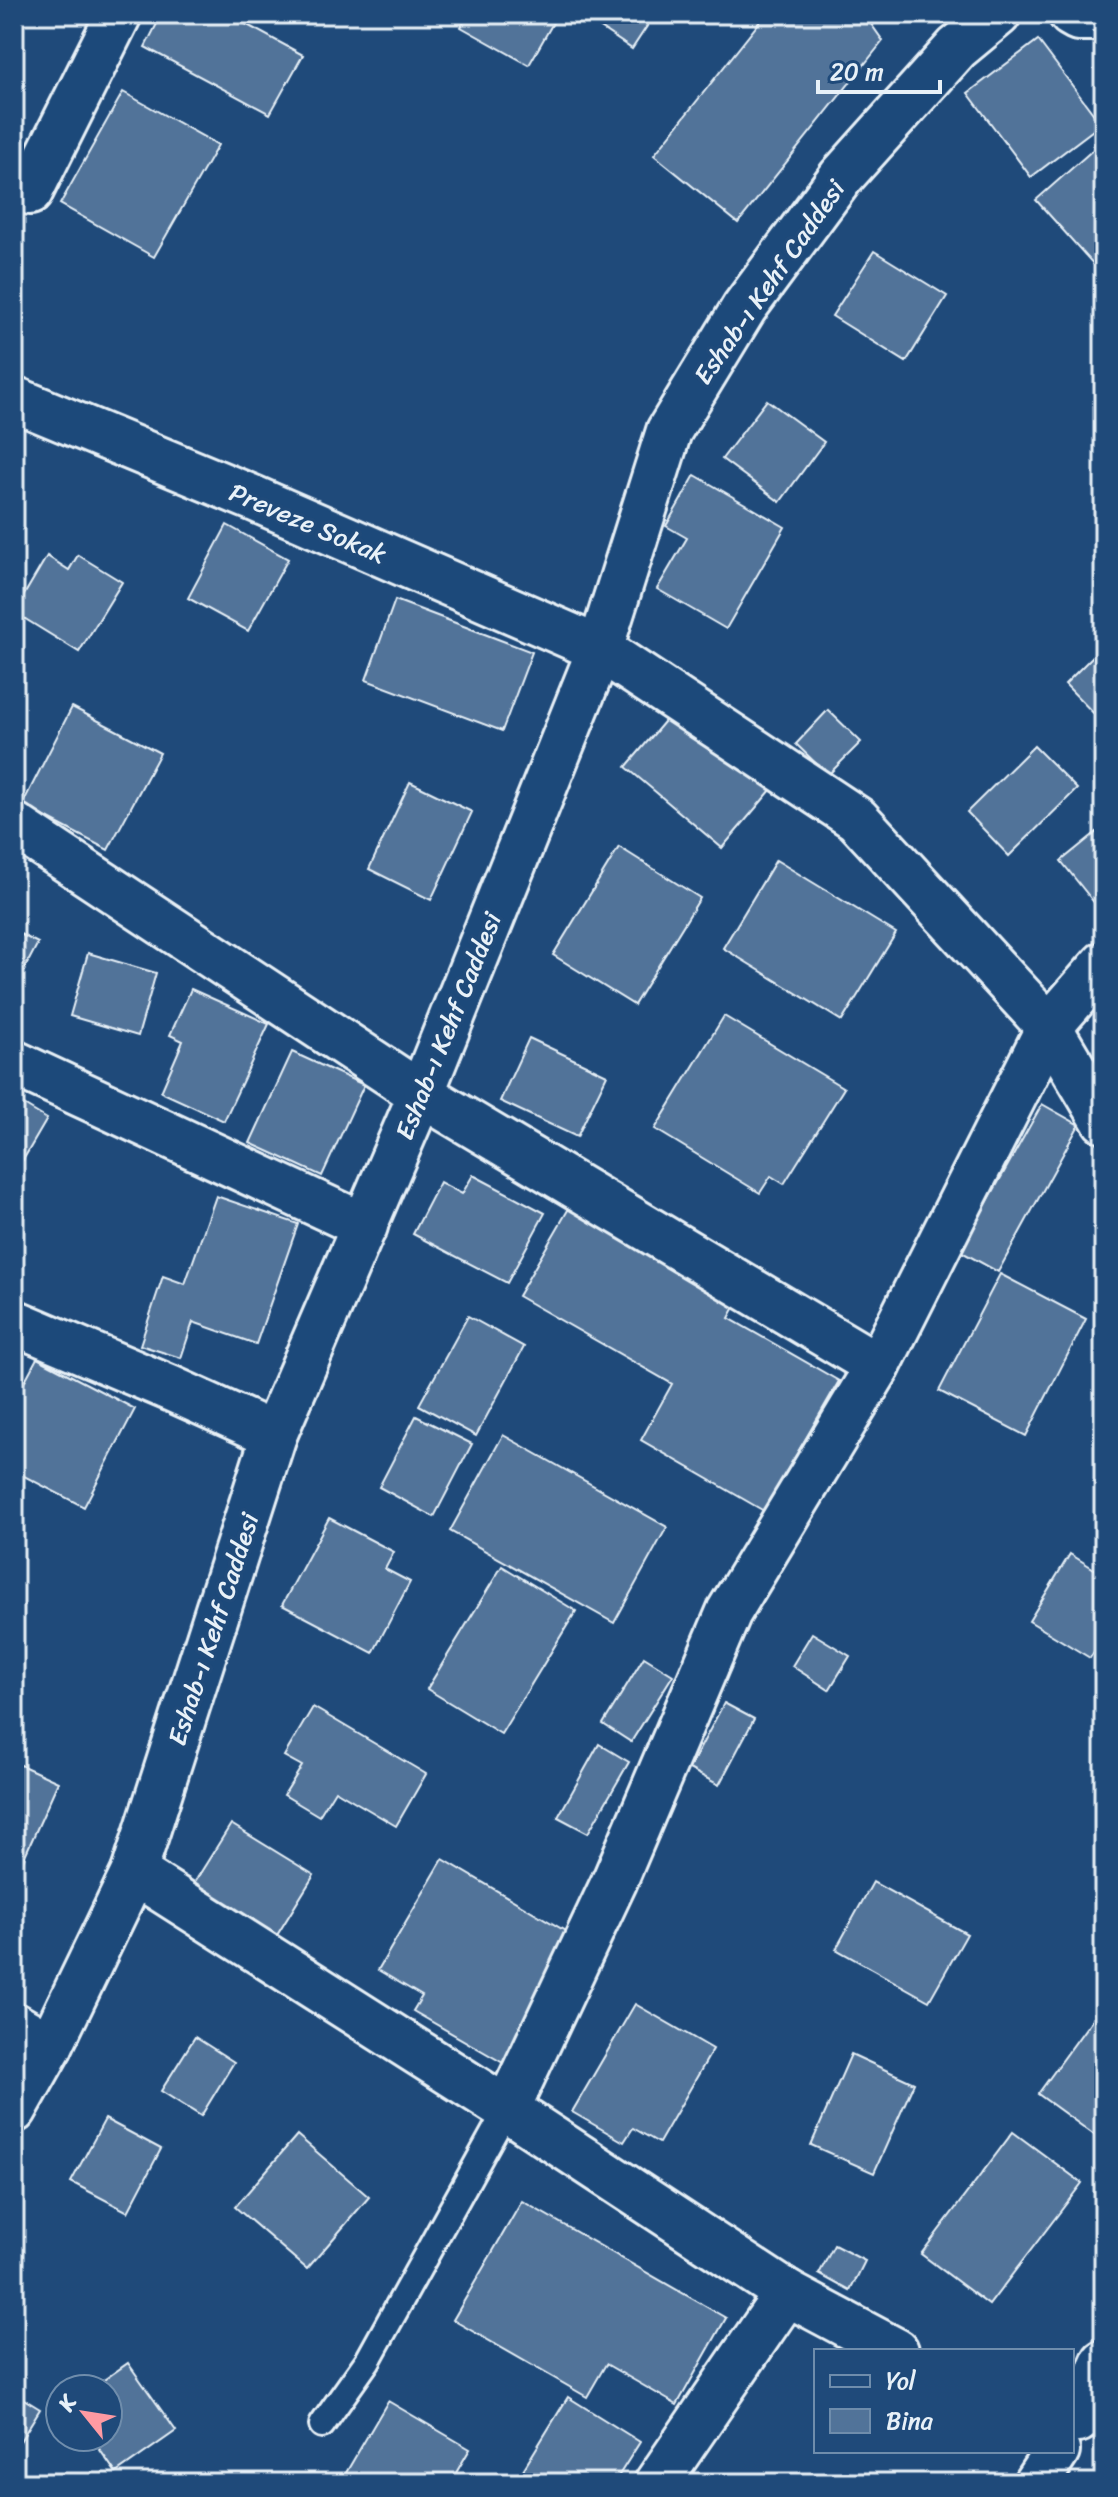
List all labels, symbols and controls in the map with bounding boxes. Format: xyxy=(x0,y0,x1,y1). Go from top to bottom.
scale bar xyxy=(818,44,940,94)
text: 20 m xyxy=(830,51,884,93)
street label: Eshab-ı Kehf Caddesi xyxy=(681,169,858,394)
street label: Preveze Sokak xyxy=(222,469,394,577)
street label: Eshab-ı Kehf Caddesi xyxy=(381,904,515,1147)
street label: Eshab-ı Kehf Caddesi xyxy=(154,1506,273,1751)
legend xyxy=(814,2349,1074,2453)
text: Yol xyxy=(886,2360,917,2402)
north arrow xyxy=(44,2373,124,2453)
text: K xyxy=(46,2386,88,2420)
text: Bina xyxy=(886,2400,934,2442)

